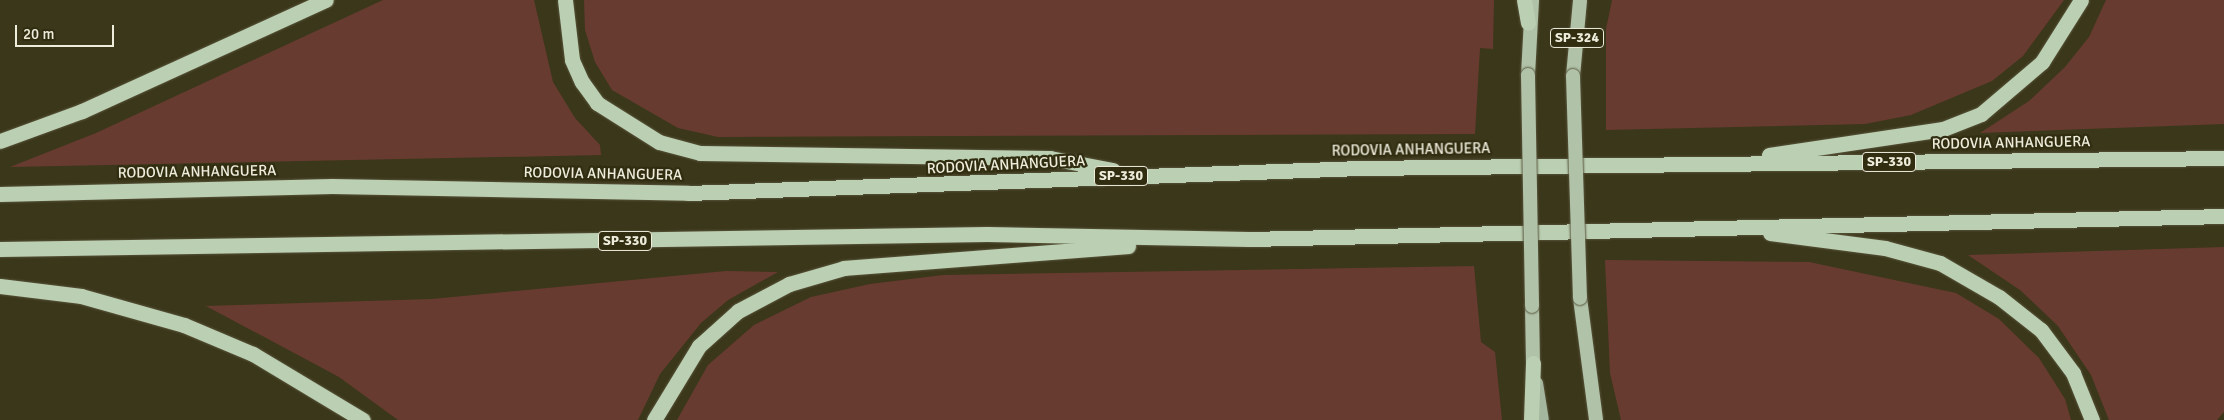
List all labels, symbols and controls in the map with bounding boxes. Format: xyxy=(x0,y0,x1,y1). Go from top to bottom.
scale bar xyxy=(18,15,116,47)
text: 20 m xyxy=(23,25,54,43)
road number: SP-324 xyxy=(1550,26,1604,49)
street label: RODOVIA ANHANGUERA xyxy=(1931,133,2091,153)
street label: RODOVIA ANHANGUERA xyxy=(1331,140,1491,160)
road number: SP-330 xyxy=(1862,150,1916,173)
street label: RODOVIA ANHANGUERA xyxy=(926,152,1086,178)
street label: RODOVIA ANHANGUERA xyxy=(117,162,277,182)
street label: RODOVIA ANHANGUERA xyxy=(523,164,683,184)
road number: SP-330 xyxy=(1094,165,1148,188)
road number: SP-330 xyxy=(598,230,652,252)

